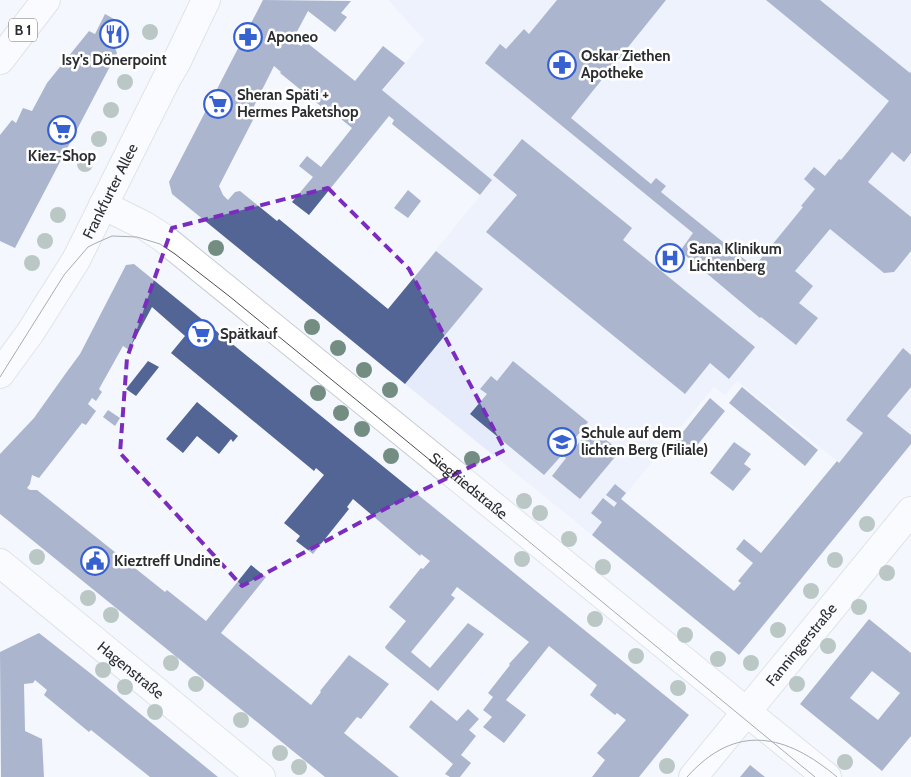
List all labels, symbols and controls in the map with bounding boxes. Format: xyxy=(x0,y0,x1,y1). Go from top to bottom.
road number: B 1 xyxy=(9,18,37,42)
restaurant icon: Isy's Dönerpoint xyxy=(99,19,129,49)
pharmacy icon: Aponeo xyxy=(233,22,263,52)
place label: Aponeo xyxy=(267,28,319,46)
place label: Oskar Ziethen Apotheke xyxy=(581,47,671,82)
pharmacy icon: Oskar Ziethen Apotheke xyxy=(547,50,577,80)
place label: Isy's Dönerpoint xyxy=(61,51,167,69)
place label: Sheran Späti + Hermes Paketshop xyxy=(237,86,359,121)
supermarket icon: Sheran Späti + Hermes Paketshop xyxy=(203,89,233,119)
supermarket icon: Kiez-Shop xyxy=(47,115,77,145)
street label: Frankfurter Allee xyxy=(79,140,142,242)
place label: Kiez-Shop xyxy=(28,147,97,165)
place label: Sana Klinikum Lichtenberg xyxy=(689,240,782,275)
hospital icon: Sana Klinikum Lichtenberg xyxy=(655,243,685,273)
supermarket icon: Spätkauf xyxy=(186,319,216,349)
place label: Spätkauf xyxy=(220,325,278,343)
place label: Schule auf dem lichten Berg (Filiale) xyxy=(581,424,708,459)
school or university icon: Schule auf dem lichten Berg (Filiale) xyxy=(547,427,577,457)
street label: Siegfriedstraße xyxy=(426,449,511,523)
public building icon: Kieztreff Undine xyxy=(80,546,110,576)
place label: Kieztreff Undine xyxy=(114,552,221,570)
street label: Fanningerstraße xyxy=(762,599,841,690)
street label: Hagenstraße xyxy=(94,638,168,703)

